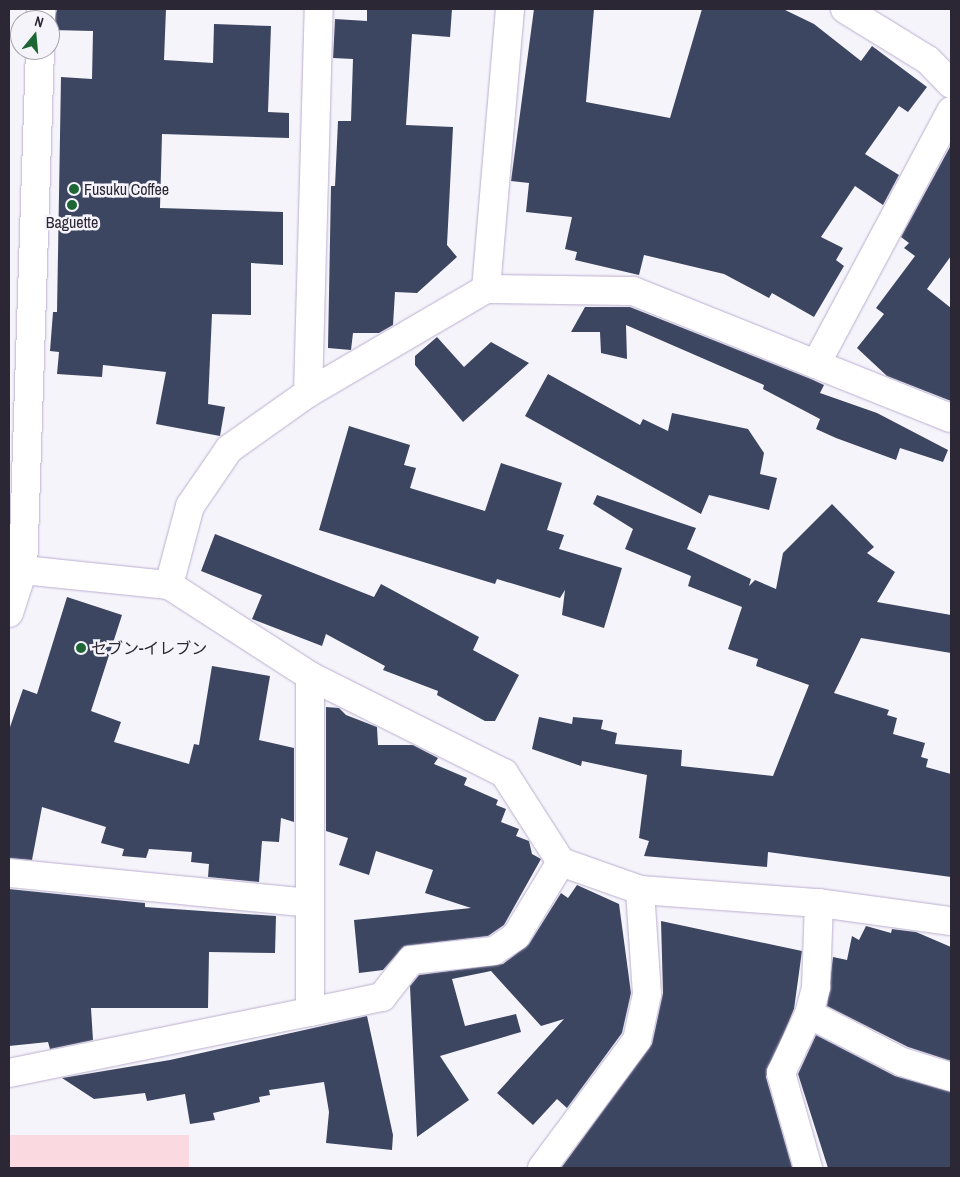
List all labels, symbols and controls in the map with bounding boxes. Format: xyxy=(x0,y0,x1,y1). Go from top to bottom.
north arrow xyxy=(10,10,60,60)
text: N xyxy=(32,12,46,31)
place label: Fusuku Coffee xyxy=(84,179,169,199)
marker: Fusuku Coffee xyxy=(68,183,80,195)
marker: Baguette xyxy=(66,199,78,211)
place label: Baguette xyxy=(46,212,98,232)
place label: セブン-イレブン xyxy=(91,638,207,658)
marker: セブン-イレブン xyxy=(75,642,87,654)

